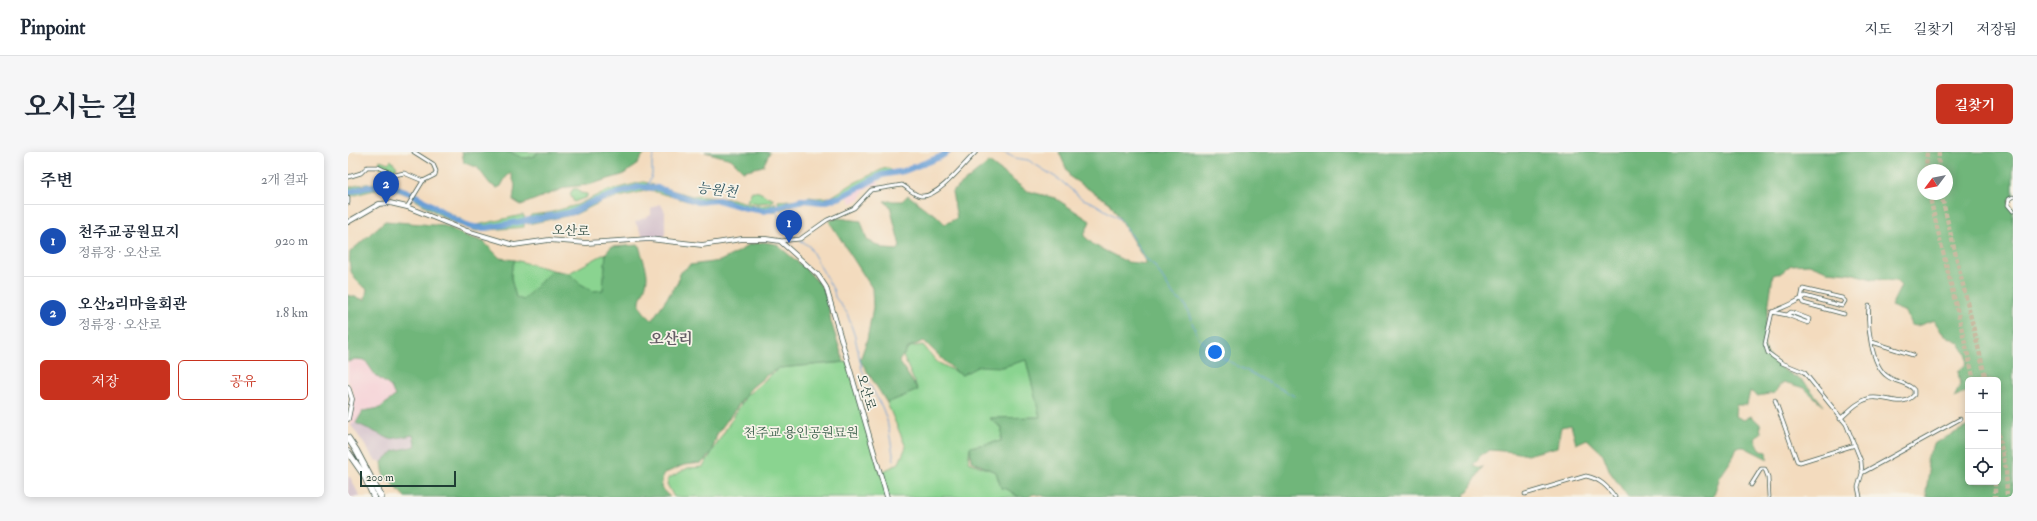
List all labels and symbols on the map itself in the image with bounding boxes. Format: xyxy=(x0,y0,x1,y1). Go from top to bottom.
north arrow xyxy=(1917,164,1953,200)
pin: 2 xyxy=(373,171,399,204)
water label: 능원천 xyxy=(696,179,740,201)
pin: 1 xyxy=(776,210,802,243)
street label: 오산로 xyxy=(552,222,591,240)
district label: 오산리 xyxy=(649,330,693,349)
your location xyxy=(1205,342,1225,362)
street label: 오산로 xyxy=(853,372,879,413)
park label: 천주교 용인공원묘원 xyxy=(743,425,859,441)
scale bar xyxy=(360,469,456,488)

